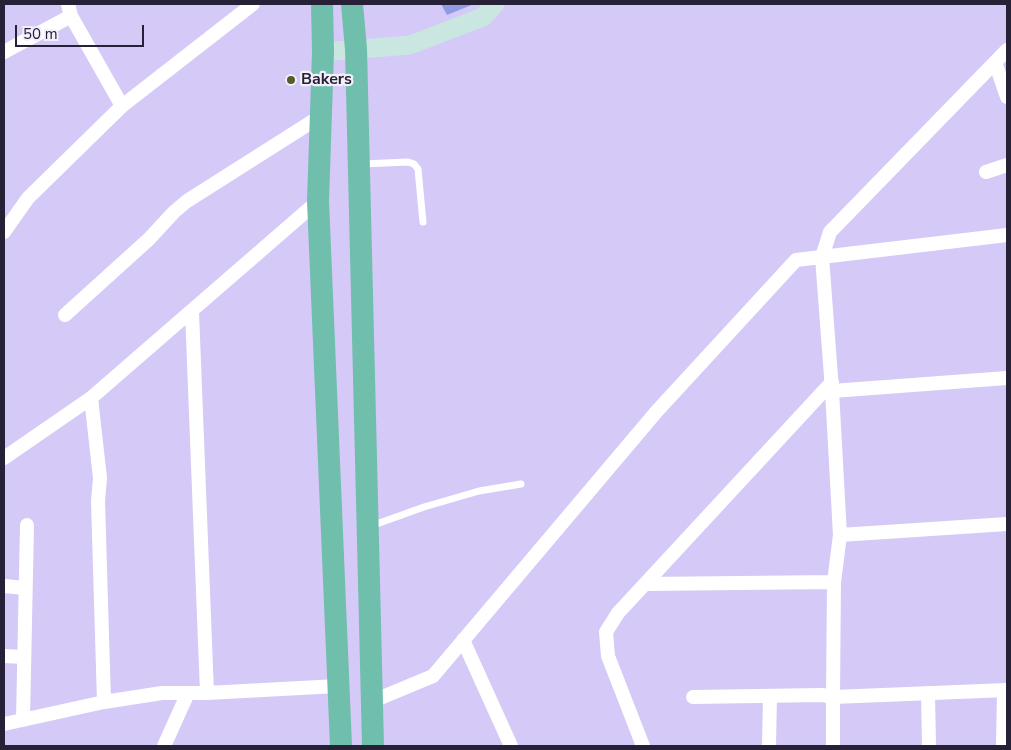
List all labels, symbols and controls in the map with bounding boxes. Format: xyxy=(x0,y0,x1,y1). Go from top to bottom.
scale bar xyxy=(18,15,146,47)
text: 50 m xyxy=(23,24,58,44)
place label: Bakers xyxy=(301,70,352,90)
marker: Bakers xyxy=(285,74,297,86)

